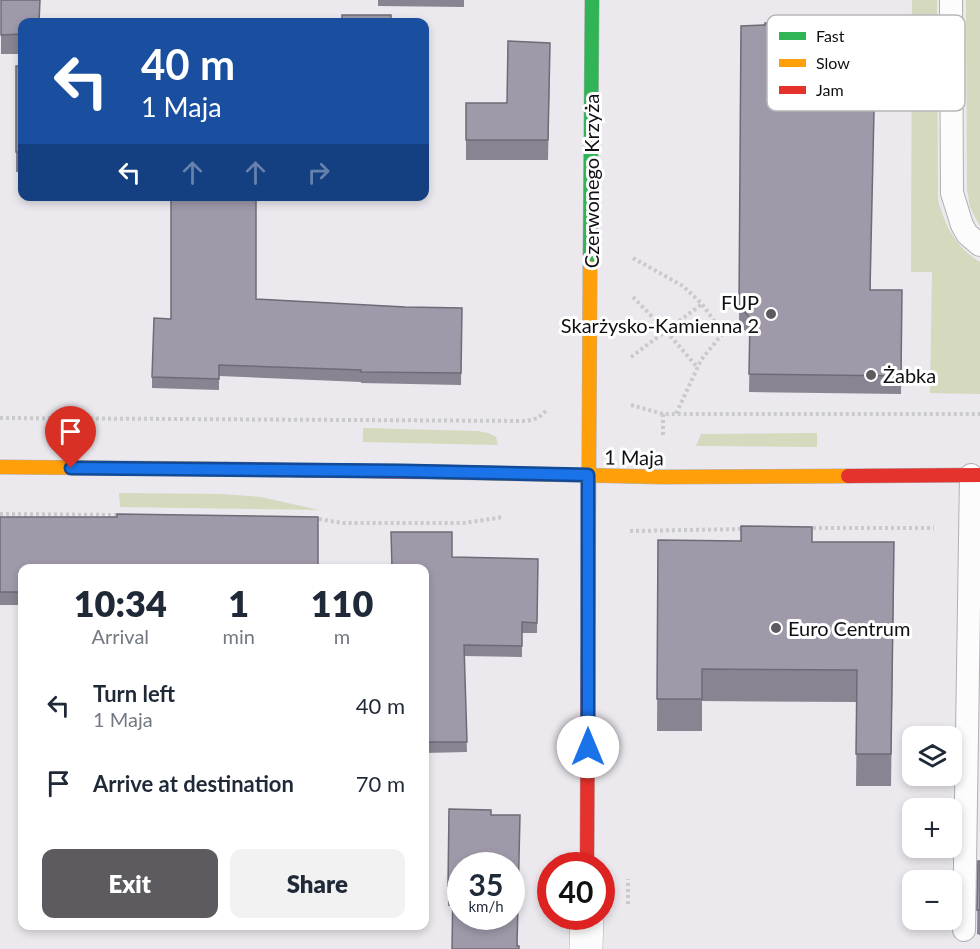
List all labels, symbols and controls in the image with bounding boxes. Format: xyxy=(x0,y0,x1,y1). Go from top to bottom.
legend xyxy=(767,15,965,111)
text: Fast xyxy=(816,26,845,45)
text: 40 m xyxy=(141,39,235,89)
icon: left xyxy=(42,42,120,120)
text: Slow xyxy=(816,53,850,72)
text: Jam xyxy=(816,80,844,99)
text: 1 Maja xyxy=(141,90,222,123)
street label: Czerwonego Krzyża xyxy=(579,94,603,268)
icon: left xyxy=(113,156,146,189)
icon: ahead xyxy=(176,156,209,189)
icon: ahead xyxy=(239,156,272,189)
icon: right xyxy=(302,156,335,189)
place label: FUP Skarżysko-Kamienna 2 xyxy=(561,290,759,337)
marker: FUP Skarżysko-Kamienna 2 xyxy=(764,307,778,321)
place label: Żabka xyxy=(883,363,936,387)
marker: Żabka xyxy=(864,368,878,382)
pin xyxy=(45,406,96,468)
icon: arrive xyxy=(54,415,87,448)
street label: 1 Maja xyxy=(604,444,664,470)
text: 10:34 xyxy=(74,581,167,625)
text: 1 xyxy=(228,581,249,625)
text: 110 xyxy=(311,581,373,625)
place label: Euro Centrum xyxy=(788,616,910,640)
marker: Euro Centrum xyxy=(769,621,783,635)
text: Arrival xyxy=(91,624,149,648)
text: min xyxy=(223,624,255,648)
text: m xyxy=(334,624,350,648)
text: Turn left xyxy=(93,680,175,707)
icon: left xyxy=(42,689,75,722)
text: 40 m xyxy=(356,692,405,719)
text: 1 Maja xyxy=(93,707,153,731)
position arrow xyxy=(556,715,620,779)
map controls xyxy=(902,726,962,930)
button: layers xyxy=(902,726,962,786)
icon: arrive xyxy=(42,767,75,800)
text: Arrive at destination xyxy=(93,770,294,797)
text: 70 m xyxy=(356,770,405,797)
button: + xyxy=(902,798,962,858)
button: Exit xyxy=(42,849,218,918)
button: Share xyxy=(230,849,405,918)
speed limit sign: 40 xyxy=(537,852,615,930)
text: 35 xyxy=(469,866,503,902)
button: − xyxy=(902,870,962,930)
text: km/h xyxy=(468,897,504,915)

